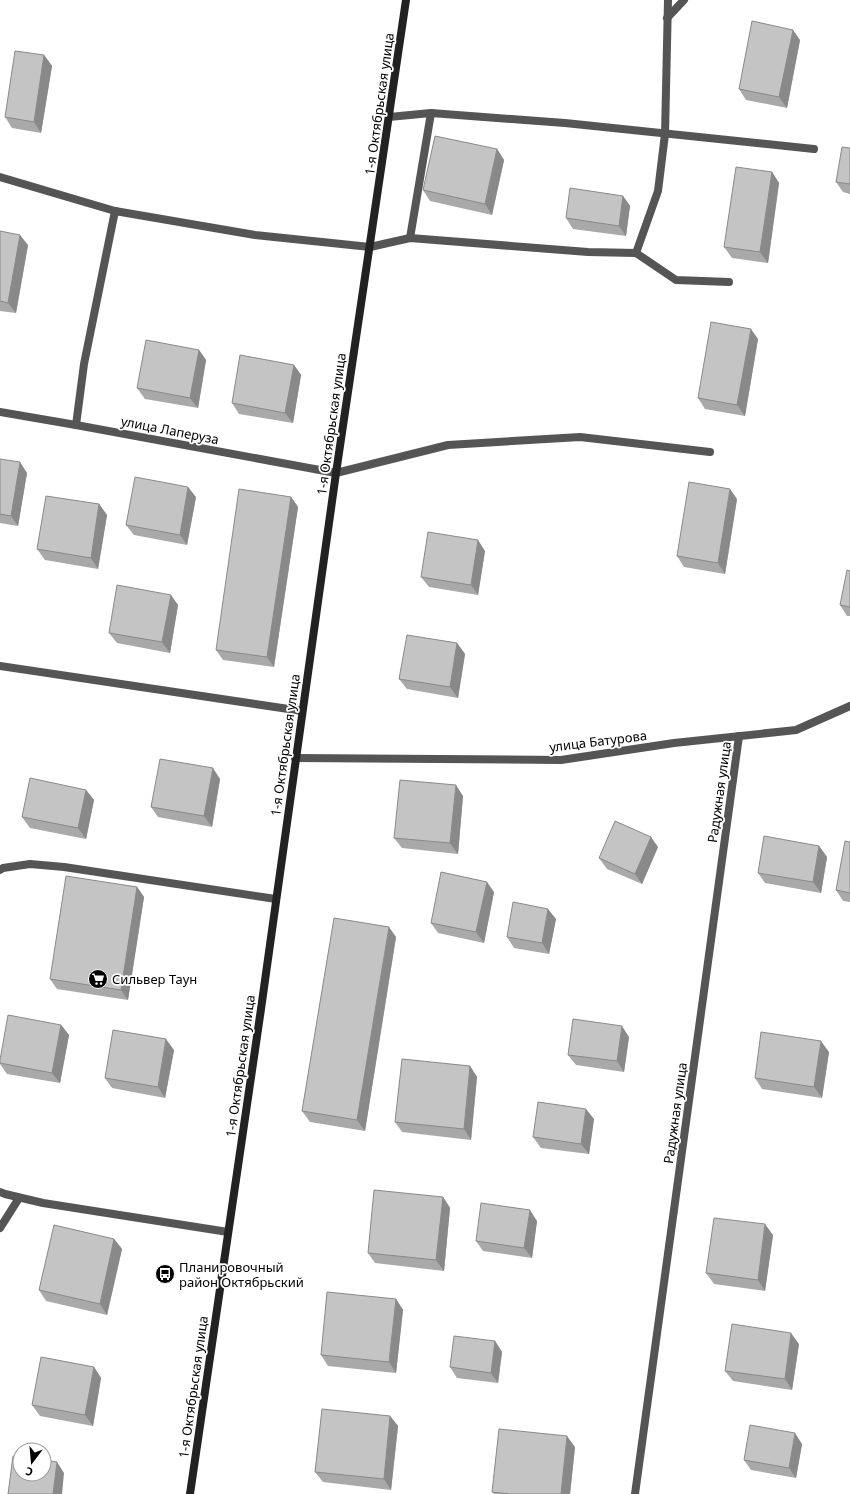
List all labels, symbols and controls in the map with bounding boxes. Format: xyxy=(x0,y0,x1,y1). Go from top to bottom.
street label: 1-я Октябрьская улица xyxy=(360,32,398,176)
street label: 1-я Октябрьская улица xyxy=(312,352,350,496)
street label: улица Лаперуза xyxy=(120,412,220,448)
street label: 1-я Октябрьская улица xyxy=(266,673,304,817)
street label: улица Батурова xyxy=(548,726,648,756)
street label: Радужная улица xyxy=(703,740,735,844)
supermarket icon: Сильвер Таун xyxy=(87,968,109,990)
place label: Сильвер Таун xyxy=(112,970,197,988)
street label: 1-я Октябрьская улица xyxy=(221,994,259,1138)
street label: Радужная улица xyxy=(659,1061,691,1165)
place label: Планировочный район Октябрьский xyxy=(179,1258,304,1291)
bus stop icon: Планировочный район Октябрьский xyxy=(154,1263,176,1285)
street label: 1-я Октябрьская улица xyxy=(174,1315,212,1459)
north arrow xyxy=(12,1442,52,1482)
text: С xyxy=(24,1464,35,1480)

